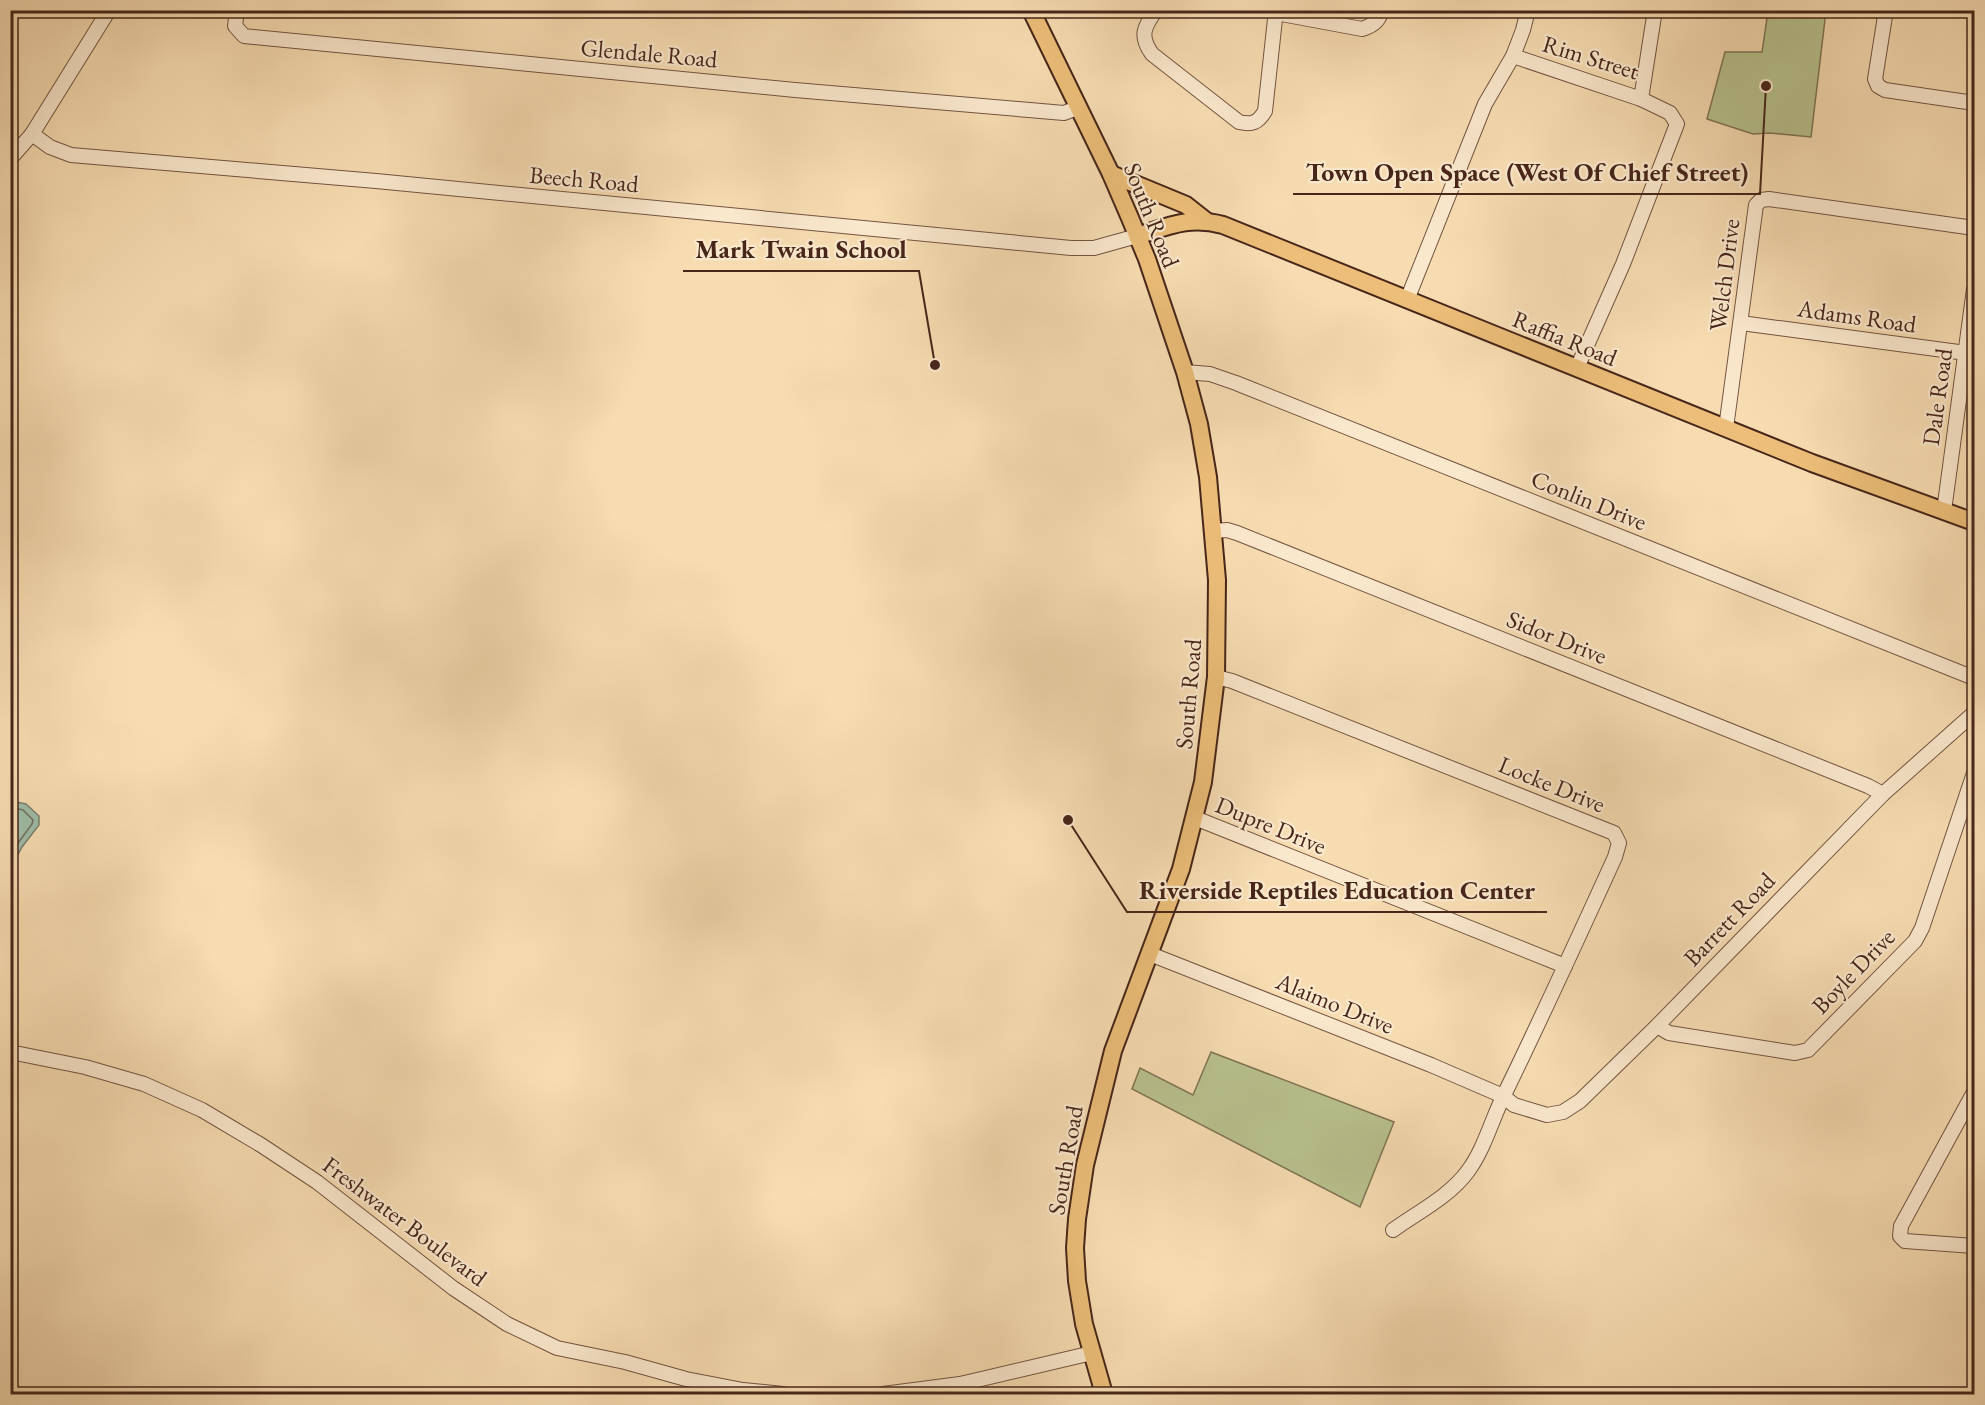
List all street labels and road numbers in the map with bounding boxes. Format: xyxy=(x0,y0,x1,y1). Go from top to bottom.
street label: Rim Street xyxy=(1539,28,1643,86)
street label: Glendale Road xyxy=(579,32,720,74)
street label: South Road xyxy=(1117,158,1187,273)
street label: Beech Road xyxy=(528,159,641,199)
street label: Welch Drive xyxy=(1702,217,1746,333)
street label: Adams Road xyxy=(1795,292,1919,340)
street label: Raffia Road xyxy=(1508,303,1623,373)
street label: Dale Road xyxy=(1915,346,1959,448)
street label: Conlin Drive xyxy=(1527,463,1651,537)
street label: Sidor Drive xyxy=(1502,603,1612,671)
street label: South Road xyxy=(1168,637,1208,750)
street label: Locke Drive xyxy=(1494,749,1610,819)
street label: Dupre Drive xyxy=(1211,789,1331,861)
street label: Barrett Road xyxy=(1676,865,1782,973)
street label: Boyle Drive xyxy=(1805,922,1901,1020)
street label: Alaimo Drive xyxy=(1271,965,1399,1041)
street label: South Road xyxy=(1040,1102,1090,1217)
street label: Freshwater Boulevard xyxy=(317,1149,494,1294)

